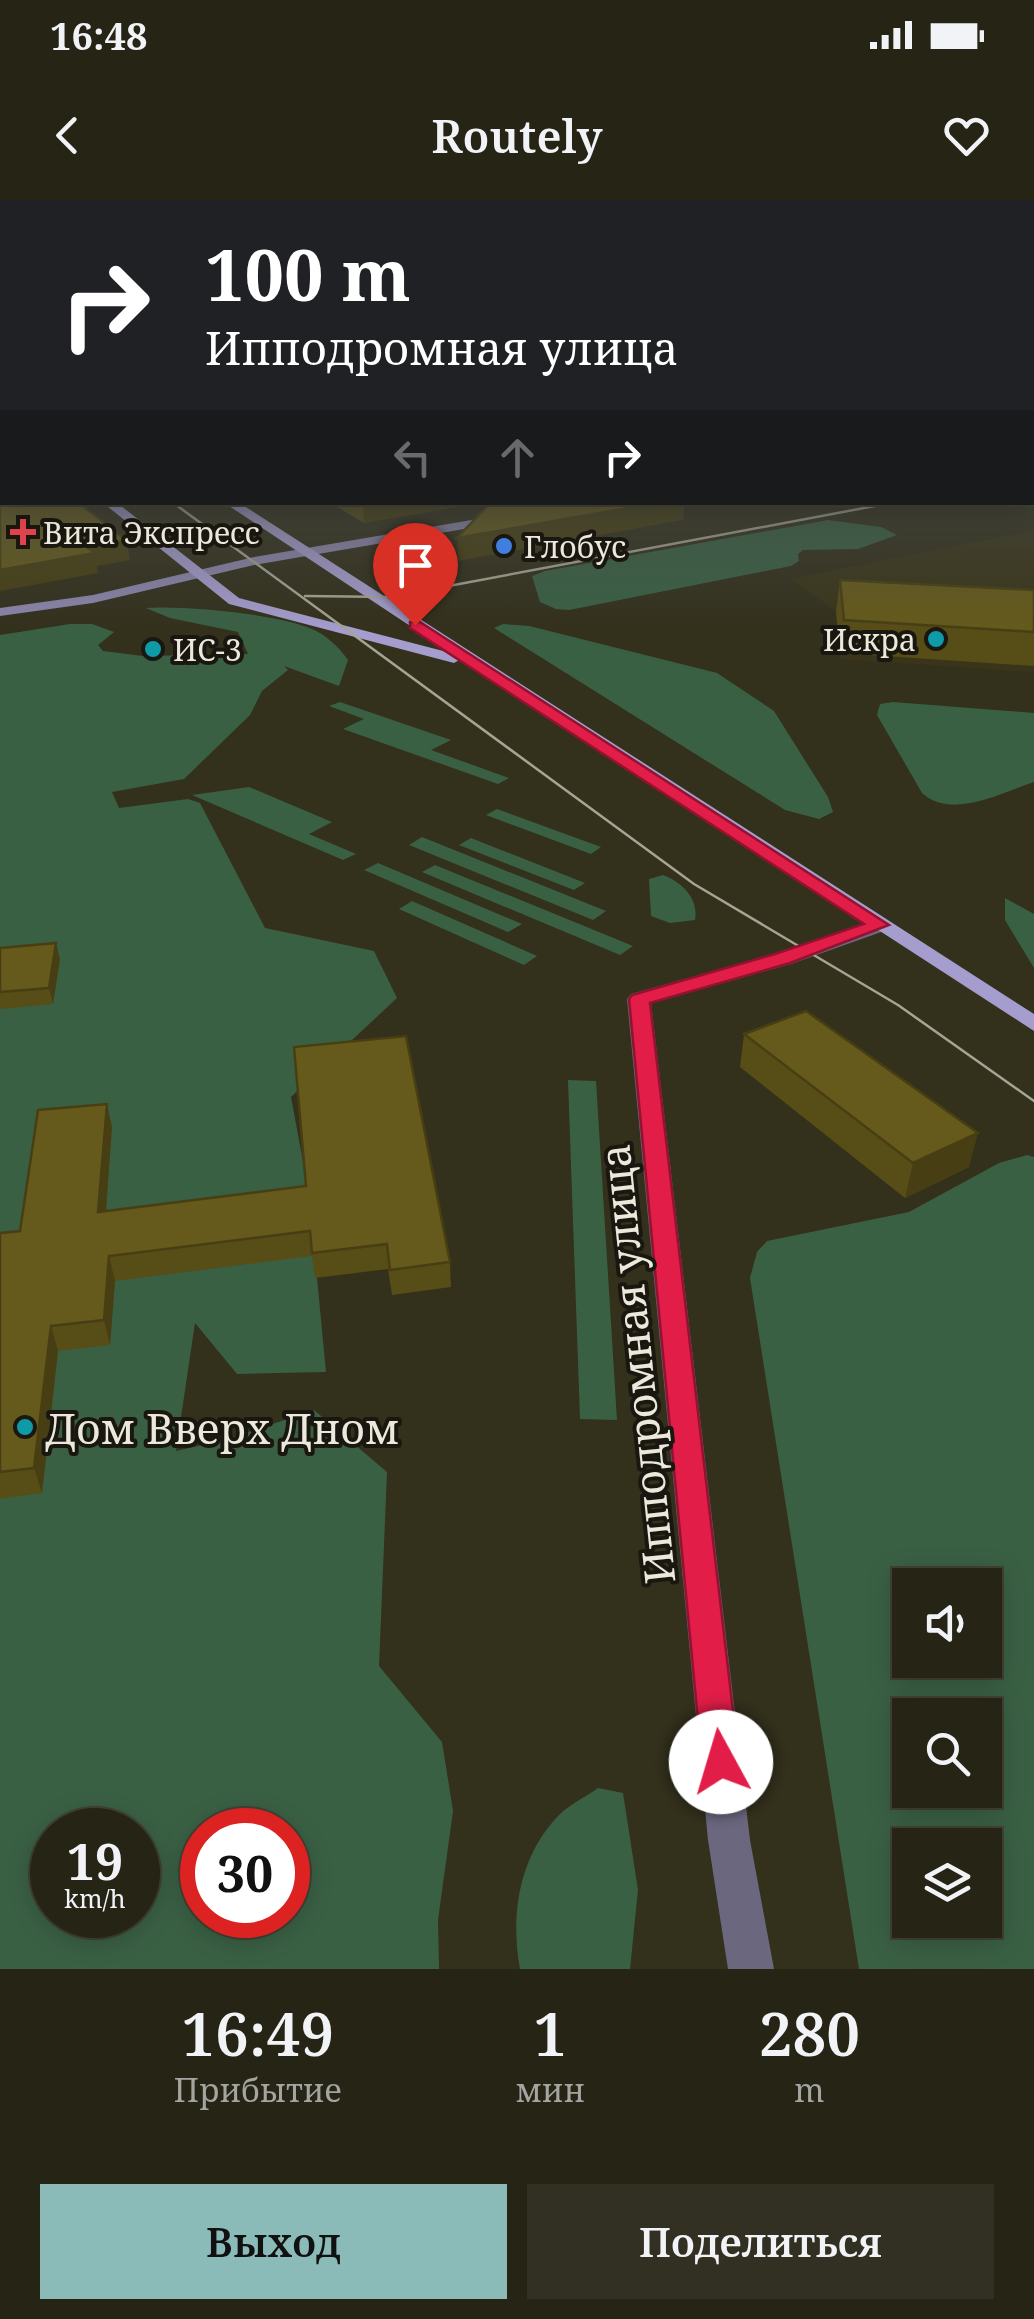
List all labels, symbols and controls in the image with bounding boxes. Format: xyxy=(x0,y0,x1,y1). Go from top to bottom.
text: 16:48 xyxy=(50,9,147,61)
text: Routely xyxy=(432,105,602,166)
icon: back xyxy=(40,108,95,163)
icon: heart xyxy=(939,108,994,163)
text: 100 m xyxy=(205,226,411,322)
icon: right xyxy=(40,240,170,370)
text: Ипподромная улица xyxy=(205,317,678,378)
icon: left xyxy=(385,430,440,485)
icon: ahead xyxy=(490,430,545,485)
icon: right xyxy=(595,430,650,485)
place label: Вита Экспресс xyxy=(43,512,259,553)
marker: Вита Экспресс xyxy=(12,521,34,543)
pin xyxy=(373,523,458,626)
place label: Глобус xyxy=(524,526,626,567)
marker: Глобус xyxy=(493,535,515,557)
icon: arrive xyxy=(388,538,443,593)
place label: Искра xyxy=(823,619,916,660)
marker: Искра xyxy=(925,628,947,650)
place label: ИС-3 xyxy=(173,629,242,670)
marker: ИС-3 xyxy=(142,638,164,660)
street label: Ипподромная улица xyxy=(585,1141,687,1587)
place label: Дом Вверх Дном xyxy=(45,1399,399,1456)
marker: Дом Вверх Дном xyxy=(14,1416,36,1438)
map controls xyxy=(892,1568,1002,1938)
button: sound xyxy=(892,1568,1002,1678)
button: search xyxy=(892,1698,1002,1808)
position arrow xyxy=(669,1710,773,1814)
speed limit sign: 30 xyxy=(180,1808,310,1938)
text: 19 xyxy=(67,1827,123,1895)
button: layers xyxy=(892,1828,1002,1938)
text: km/h xyxy=(64,1881,126,1915)
text: 16:49 xyxy=(181,1992,334,2074)
text: 1 xyxy=(533,1992,567,2074)
text: 280 xyxy=(759,1992,860,2074)
text: Прибытие xyxy=(174,2068,342,2111)
text: мин xyxy=(515,2068,585,2111)
text: m xyxy=(794,2068,825,2111)
button: Выход xyxy=(40,2184,507,2299)
button: Поделиться xyxy=(527,2184,994,2299)

